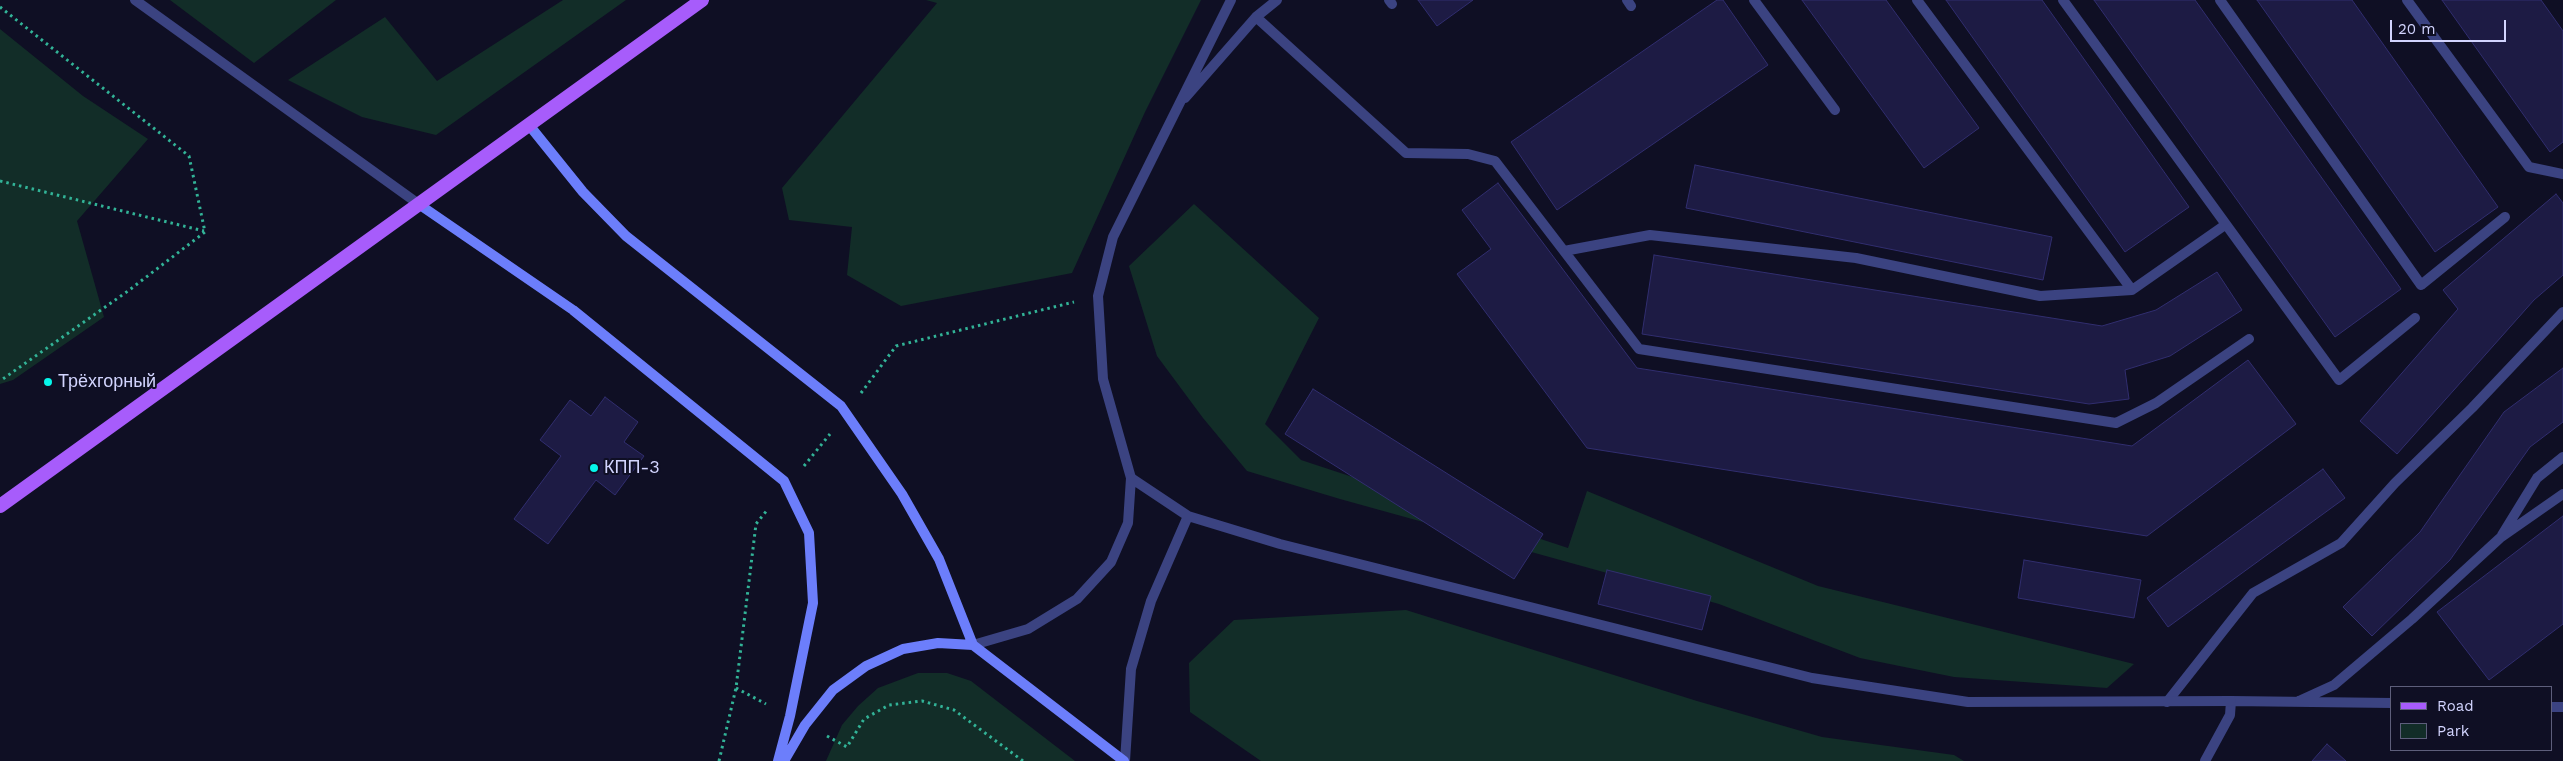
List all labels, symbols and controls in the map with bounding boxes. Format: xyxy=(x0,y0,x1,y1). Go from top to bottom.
scale bar xyxy=(2393,10,2509,42)
text: 20 m xyxy=(2398,20,2436,38)
place label: Трёхгорный xyxy=(58,371,156,393)
marker: Трёхгорный xyxy=(42,376,54,388)
place label: КПП-3 xyxy=(604,457,660,479)
marker: КПП-3 xyxy=(588,462,600,474)
legend xyxy=(2390,686,2553,751)
text: Road xyxy=(2437,697,2474,715)
text: Park xyxy=(2437,722,2469,740)

